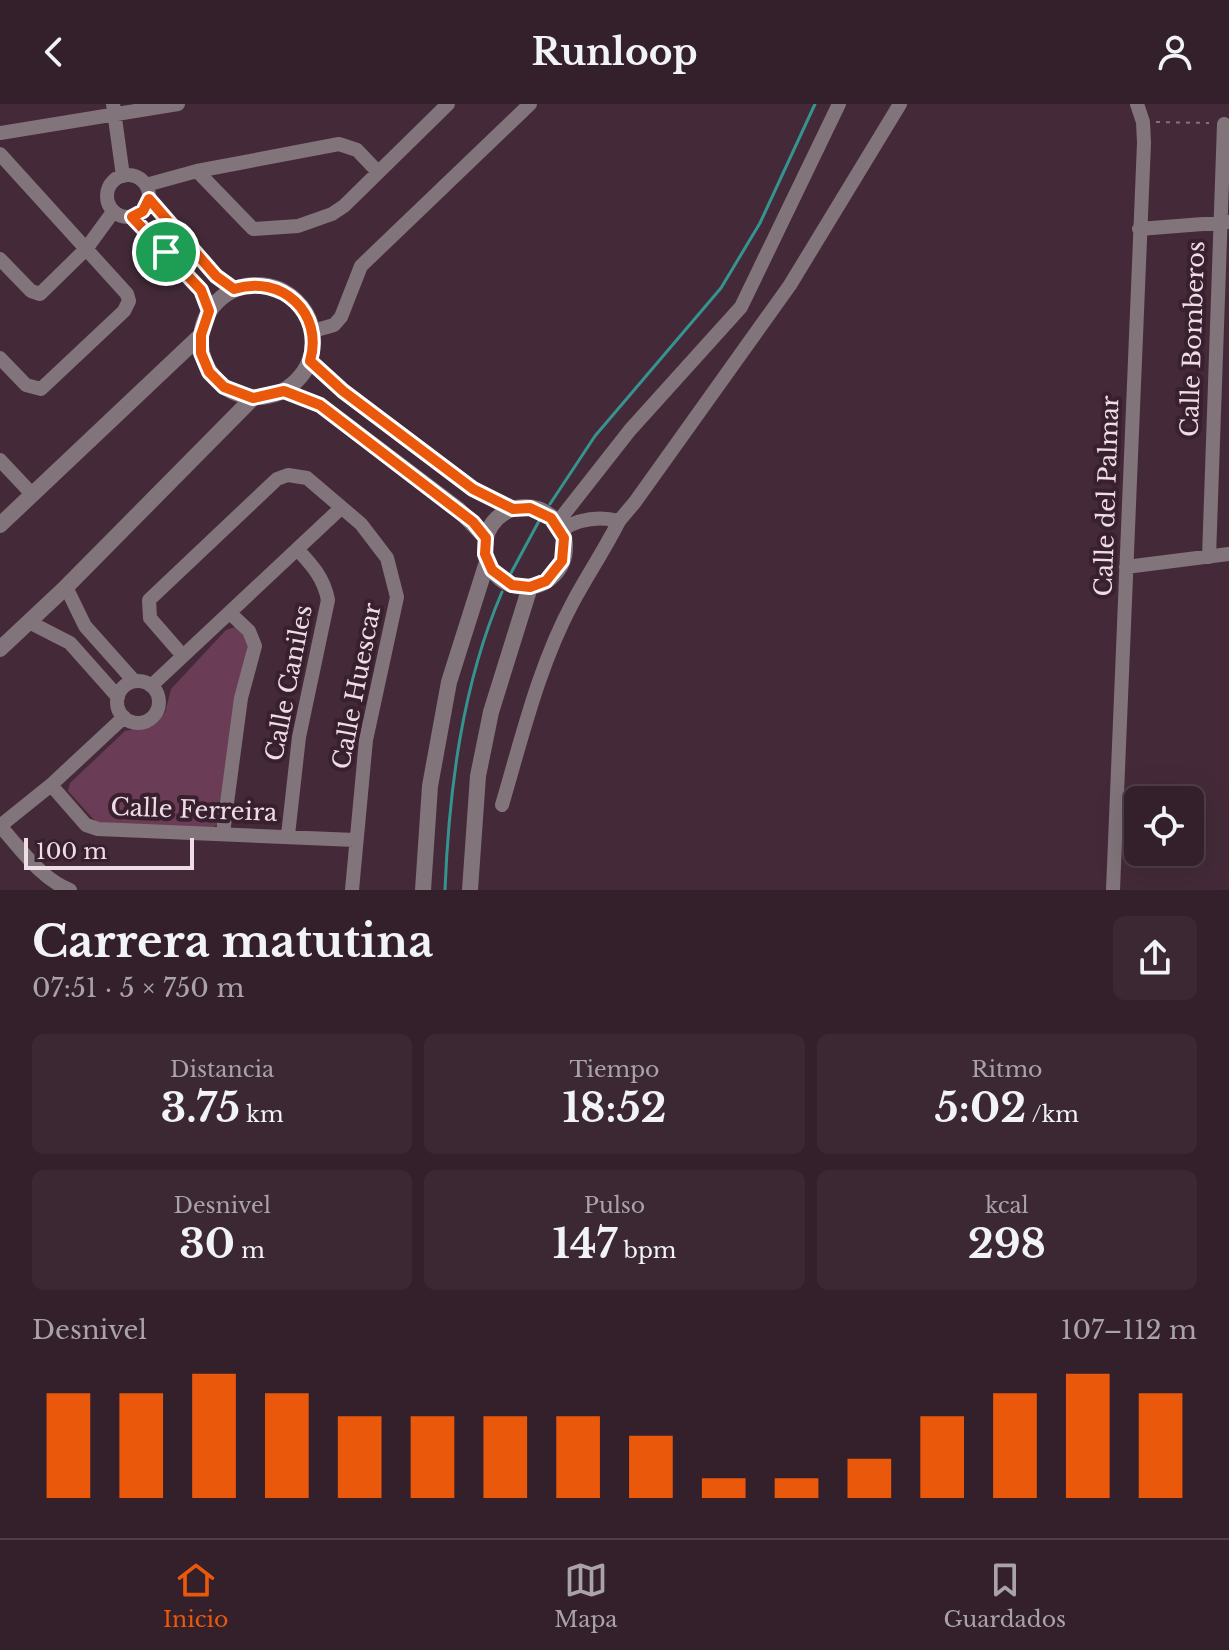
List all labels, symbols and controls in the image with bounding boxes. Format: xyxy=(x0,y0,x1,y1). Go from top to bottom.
icon: back xyxy=(32,30,76,74)
text: Runloop xyxy=(531,30,698,75)
icon: person xyxy=(1153,30,1197,74)
pin xyxy=(132,218,200,286)
icon: arrive xyxy=(144,230,188,274)
street label: Calle Bomberos xyxy=(1175,241,1210,437)
street label: Calle del Palmar xyxy=(1088,394,1125,597)
street label: Calle Huescar xyxy=(326,600,387,772)
street label: Calle Caniles xyxy=(259,602,318,763)
map controls xyxy=(1124,786,1204,866)
button: locate xyxy=(1124,786,1204,866)
street label: Calle Ferreira xyxy=(110,792,279,827)
scale bar xyxy=(24,834,194,870)
text: 100 m xyxy=(36,838,107,865)
text: Carrera matutina xyxy=(32,914,434,969)
button: share xyxy=(1113,916,1197,1000)
text: 07:51 · 5 × 750 m xyxy=(32,972,244,1004)
text: Distancia xyxy=(170,1056,274,1083)
text: Tiempo xyxy=(569,1056,660,1083)
text: Ritmo xyxy=(971,1056,1042,1083)
text: 3.75 xyxy=(161,1083,240,1133)
text: 18:52 xyxy=(562,1083,667,1133)
text: 5:02 xyxy=(935,1083,1026,1133)
text: km xyxy=(240,1101,284,1128)
text: /km xyxy=(1026,1101,1079,1128)
text: Desnivel xyxy=(174,1192,271,1219)
text: Pulso xyxy=(584,1192,645,1219)
text: kcal xyxy=(985,1192,1029,1219)
text: 30 xyxy=(179,1219,235,1269)
text: 147 xyxy=(553,1219,617,1269)
text: 298 xyxy=(968,1219,1046,1269)
text: m xyxy=(235,1237,265,1264)
text: bpm xyxy=(617,1237,676,1264)
text: Desnivel xyxy=(32,1314,147,1346)
text: 107–112 m xyxy=(1061,1314,1197,1346)
tab: Inicio xyxy=(163,1558,228,1633)
tab: Mapa xyxy=(554,1558,618,1633)
tab: Guardados xyxy=(943,1558,1066,1633)

